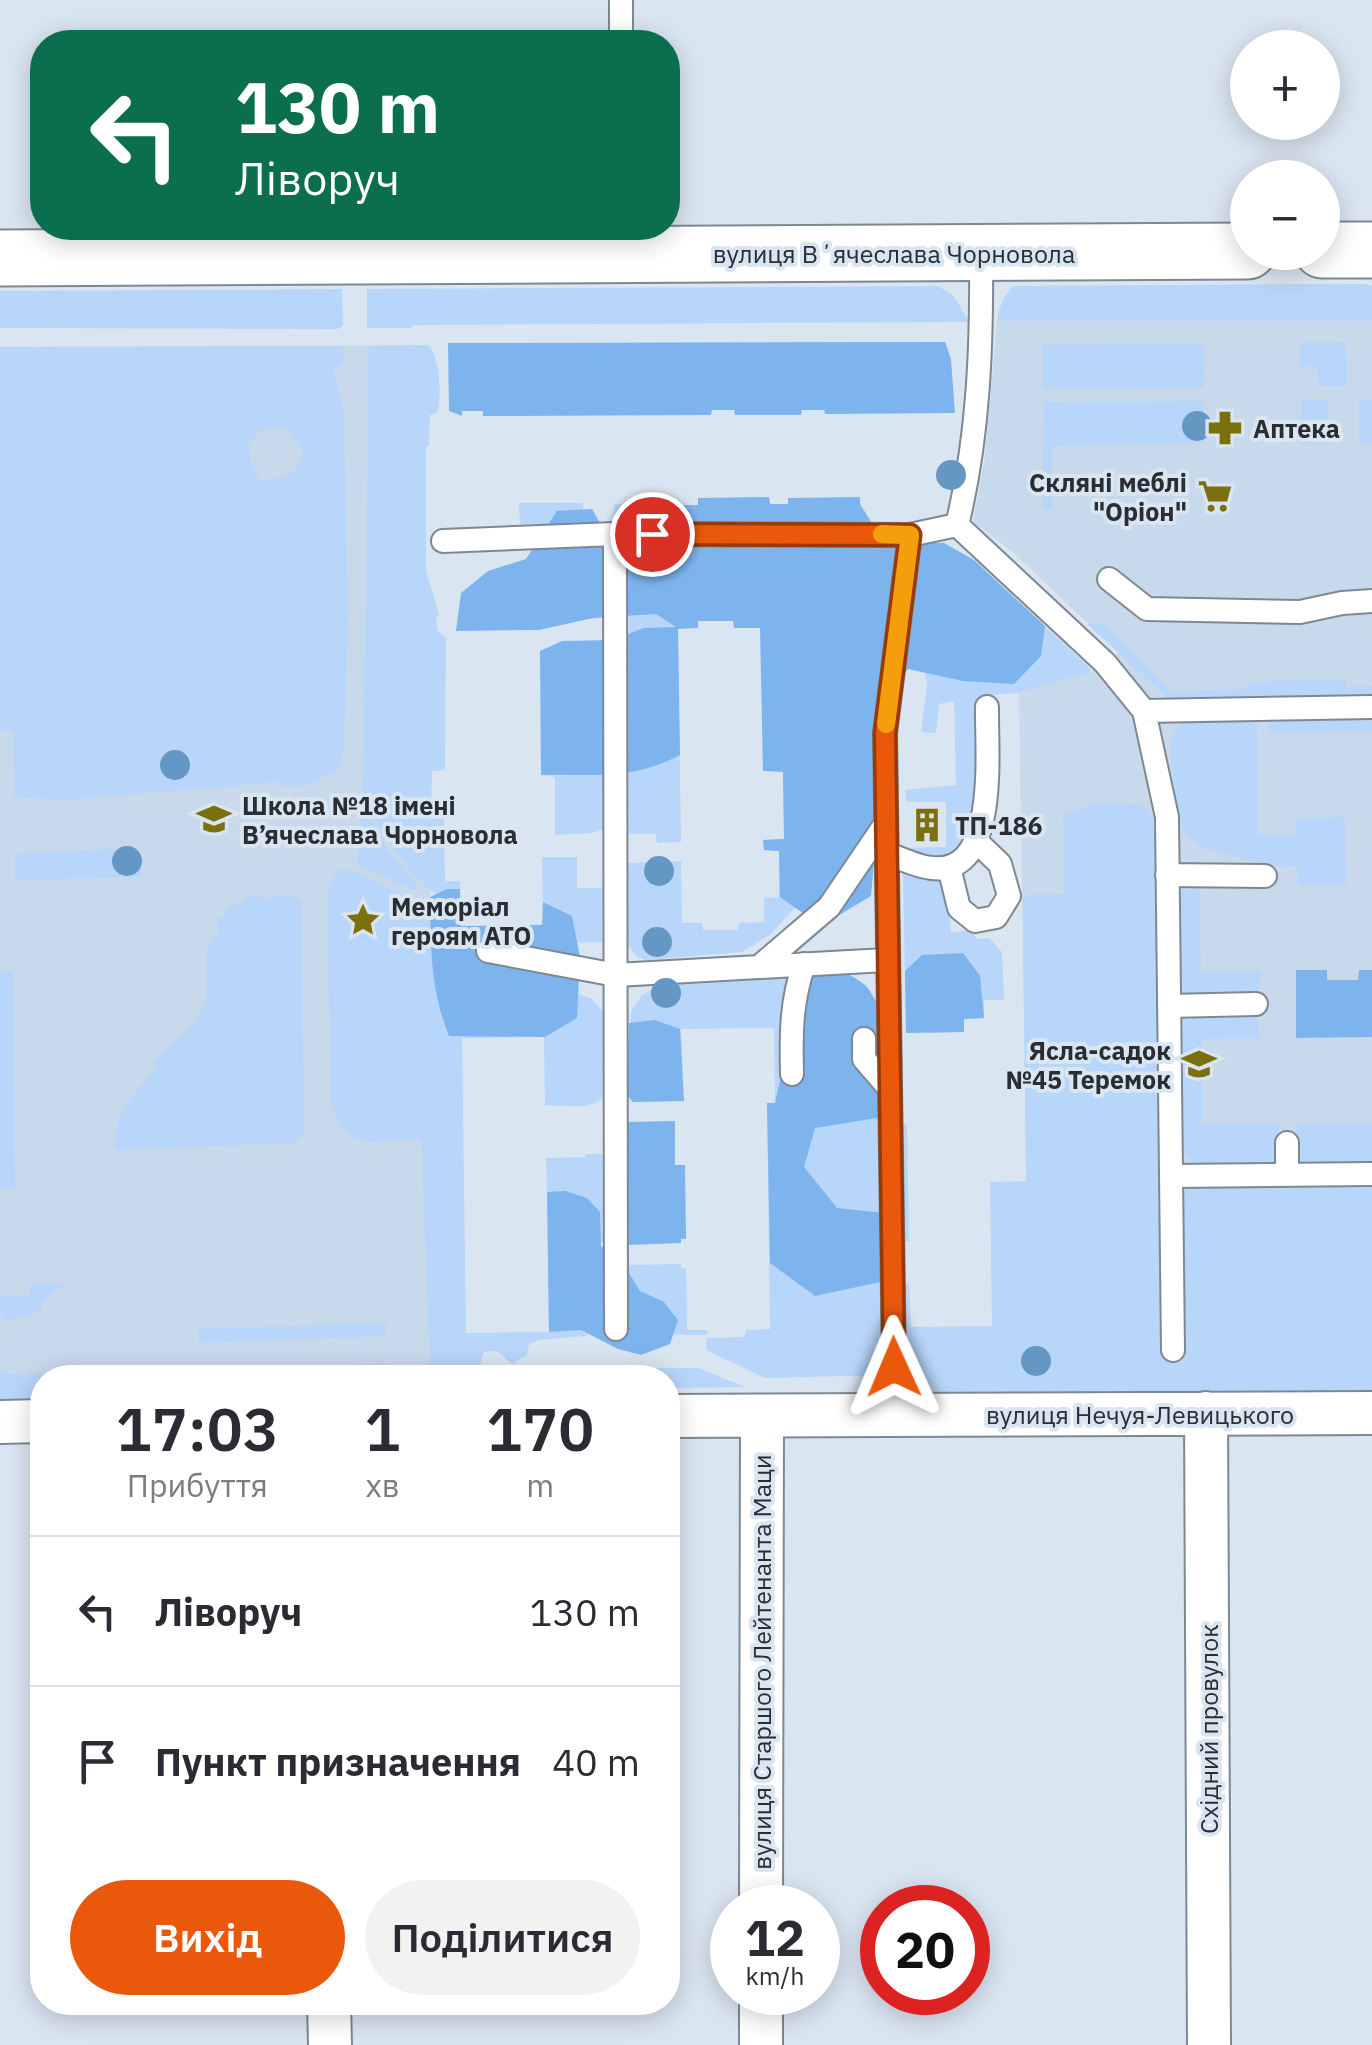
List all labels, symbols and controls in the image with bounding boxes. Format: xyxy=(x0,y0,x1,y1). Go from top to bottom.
map controls xyxy=(1230,30,1340,270)
button: + xyxy=(1230,30,1340,140)
text: 130 m xyxy=(235,61,440,152)
icon: left xyxy=(70,70,200,200)
text: Ліворуч xyxy=(235,149,400,207)
button: − xyxy=(1230,160,1340,270)
street label: вулиця Вʼячеслава Чорновола xyxy=(713,237,1075,270)
pharmacy icon: Аптека xyxy=(1206,409,1244,447)
place label: Аптека xyxy=(1253,412,1340,445)
place label: Скляні меблі "Оріон" xyxy=(1029,466,1187,528)
supermarket icon: Скляні меблі "Оріон" xyxy=(1196,477,1234,515)
pin xyxy=(610,492,695,577)
icon: arrive xyxy=(625,507,680,562)
place label: Школа №18 імені В’ячеслава Чорновола xyxy=(242,789,518,851)
school or university icon: Школа №18 імені В’ячеслава Чорновола xyxy=(195,800,233,838)
building icon: ТП-186 xyxy=(908,806,946,844)
place label: ТП-186 xyxy=(955,809,1042,842)
place label: Меморіал героям АТО xyxy=(391,890,531,952)
place icon: Меморіал героям АТО xyxy=(344,901,382,939)
place label: Ясла-садок №45 Теремок xyxy=(1006,1034,1171,1096)
school or university icon: Ясла-садок №45 Теремок xyxy=(1180,1045,1218,1083)
position arrow xyxy=(842,1315,946,1419)
text: 17:03 xyxy=(116,1389,279,1468)
text: 1 xyxy=(365,1389,401,1468)
text: 170 xyxy=(486,1389,594,1468)
street label: вулиця Нечуя-Левицького xyxy=(986,1398,1294,1431)
street label: вулиця Старшого Лейтенанта Маци xyxy=(745,1454,778,1870)
text: Прибуття xyxy=(127,1464,268,1506)
text: хв xyxy=(366,1464,400,1506)
text: m xyxy=(526,1464,554,1506)
icon: left xyxy=(70,1584,125,1639)
text: Ліворуч xyxy=(155,1587,302,1636)
text: 130 m xyxy=(529,1587,640,1636)
street label: Східний провулок xyxy=(1192,1624,1225,1834)
icon: arrive xyxy=(70,1734,125,1789)
text: Пункт призначення xyxy=(155,1737,521,1786)
text: 40 m xyxy=(552,1737,640,1786)
button: Вихід xyxy=(70,1880,345,1995)
button: Поділитися xyxy=(365,1880,640,1995)
speed limit sign: 20 xyxy=(860,1885,990,2015)
text: 12 xyxy=(745,1905,805,1970)
text: km/h xyxy=(746,1959,804,1992)

